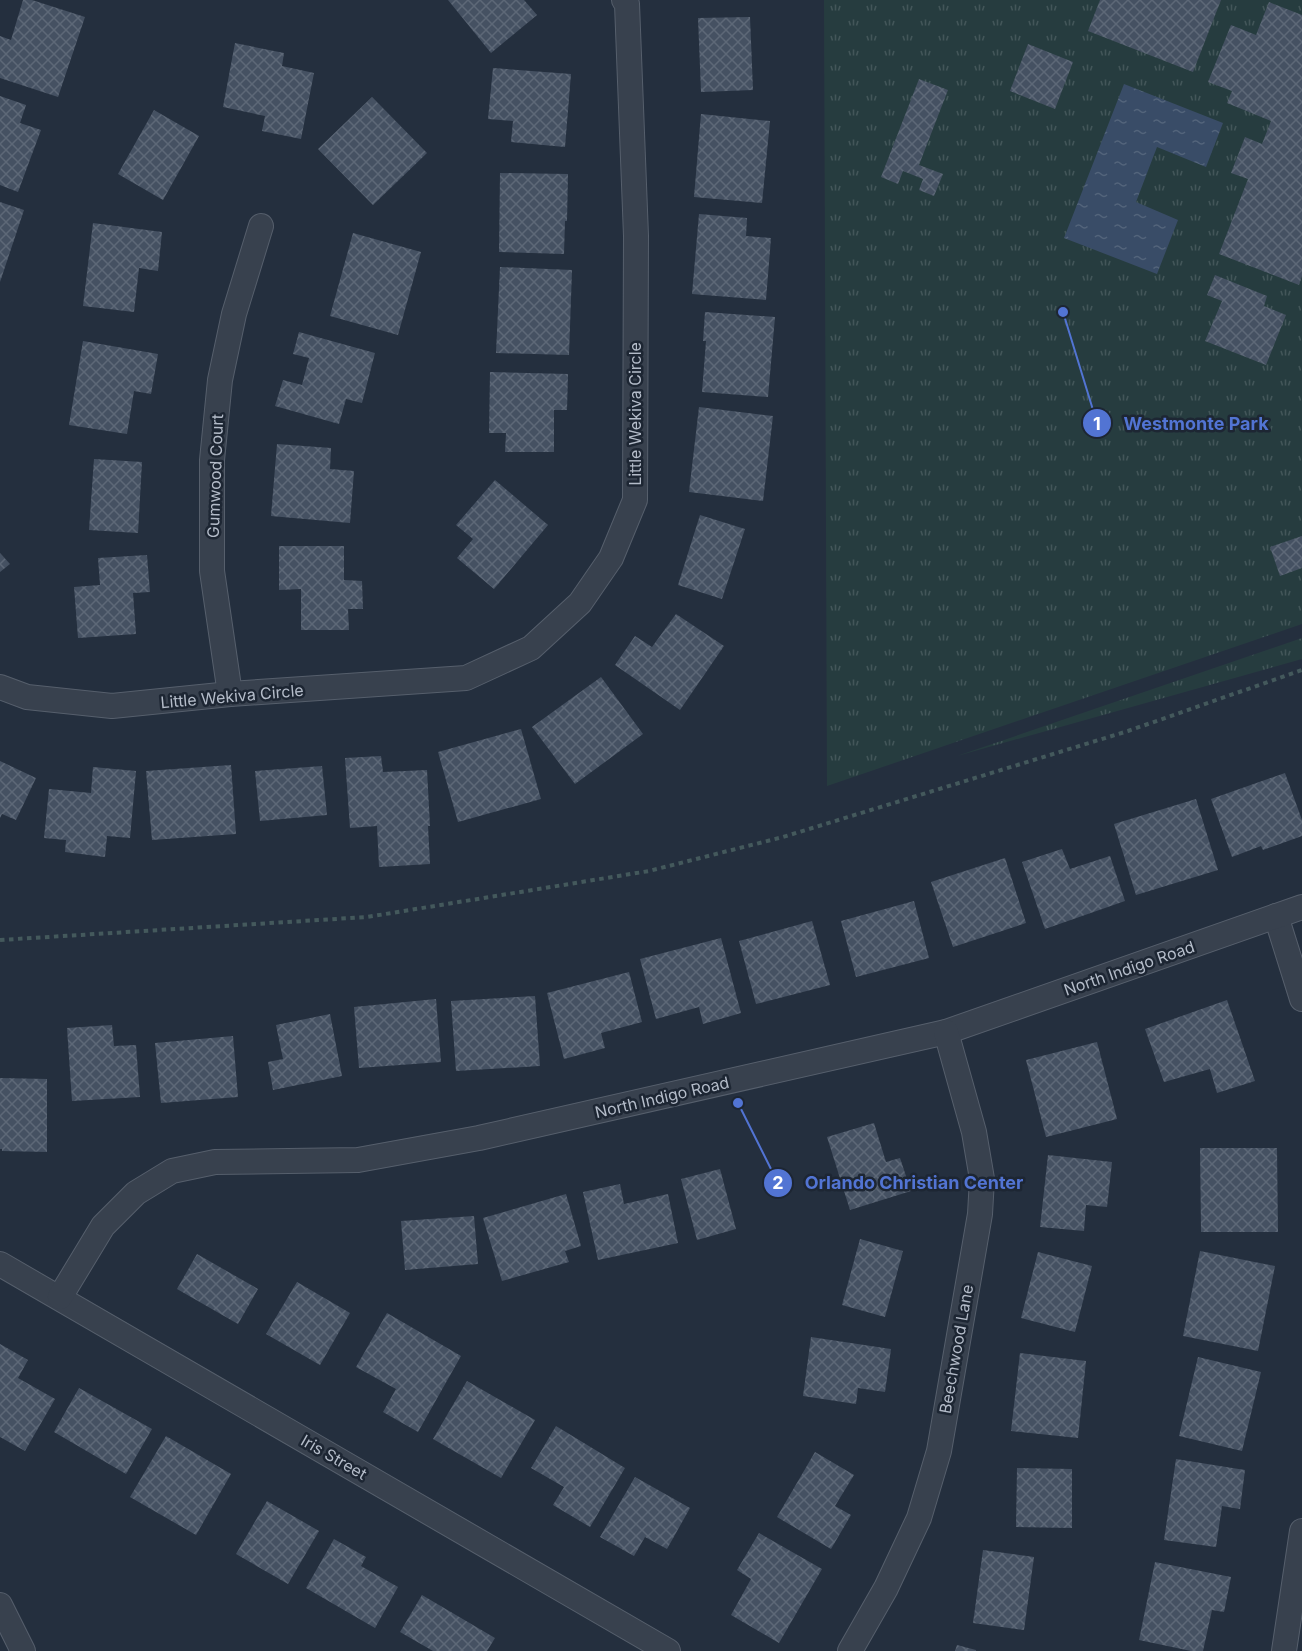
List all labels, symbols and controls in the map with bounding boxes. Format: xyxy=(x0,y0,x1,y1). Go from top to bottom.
street label: Little Wekiva Circle xyxy=(625,342,645,486)
callout: Westmonte Park xyxy=(1082,405,1281,441)
text: 1 xyxy=(1093,413,1101,434)
text: Westmonte Park xyxy=(1123,413,1269,434)
street label: Gumwood Court xyxy=(203,414,227,538)
street label: Little Wekiva Circle xyxy=(160,680,304,712)
street label: North Indigo Road xyxy=(1061,936,1197,1000)
street label: North Indigo Road xyxy=(593,1072,731,1122)
callout: Orlando Christian Center xyxy=(763,1165,1036,1201)
text: 2 xyxy=(772,1172,784,1193)
text: Orlando Christian Center xyxy=(805,1172,1023,1193)
street label: Beechwood Lane xyxy=(935,1283,977,1415)
street label: Iris Street xyxy=(298,1430,370,1484)

